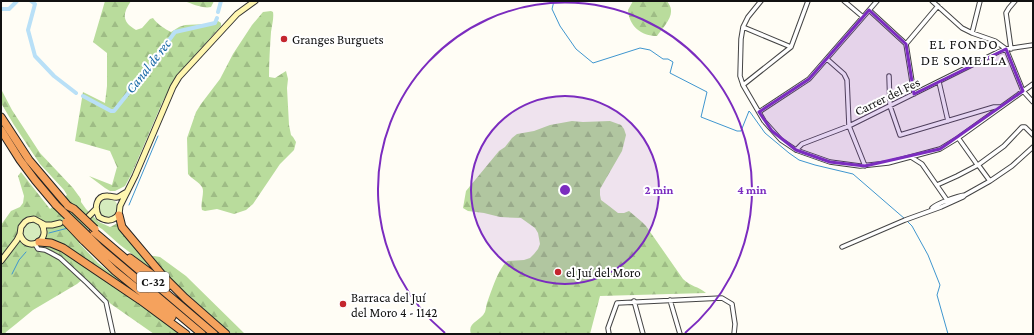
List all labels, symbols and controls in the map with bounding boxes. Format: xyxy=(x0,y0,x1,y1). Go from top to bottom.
place label: Granges Burguets xyxy=(292,32,384,47)
marker: Granges Burguets xyxy=(279,34,289,44)
water label: Canal de rec xyxy=(122,35,175,96)
district label: EL FONDO DE SOMELLA xyxy=(921,36,1007,68)
street label: Carrer del Fes xyxy=(852,74,922,119)
centre of rings xyxy=(558,183,572,197)
text: 2 min xyxy=(645,183,674,197)
text: 4 min xyxy=(737,183,767,197)
place label: el Juí del Moro xyxy=(566,265,641,280)
marker: el Juí del Moro xyxy=(553,267,563,277)
road number: C-32 xyxy=(137,272,169,292)
place label: Barraca del Juí del Moro 4 - 1142 xyxy=(351,290,437,320)
marker: Barraca del Juí del Moro 4 - 1142 xyxy=(338,299,348,309)

